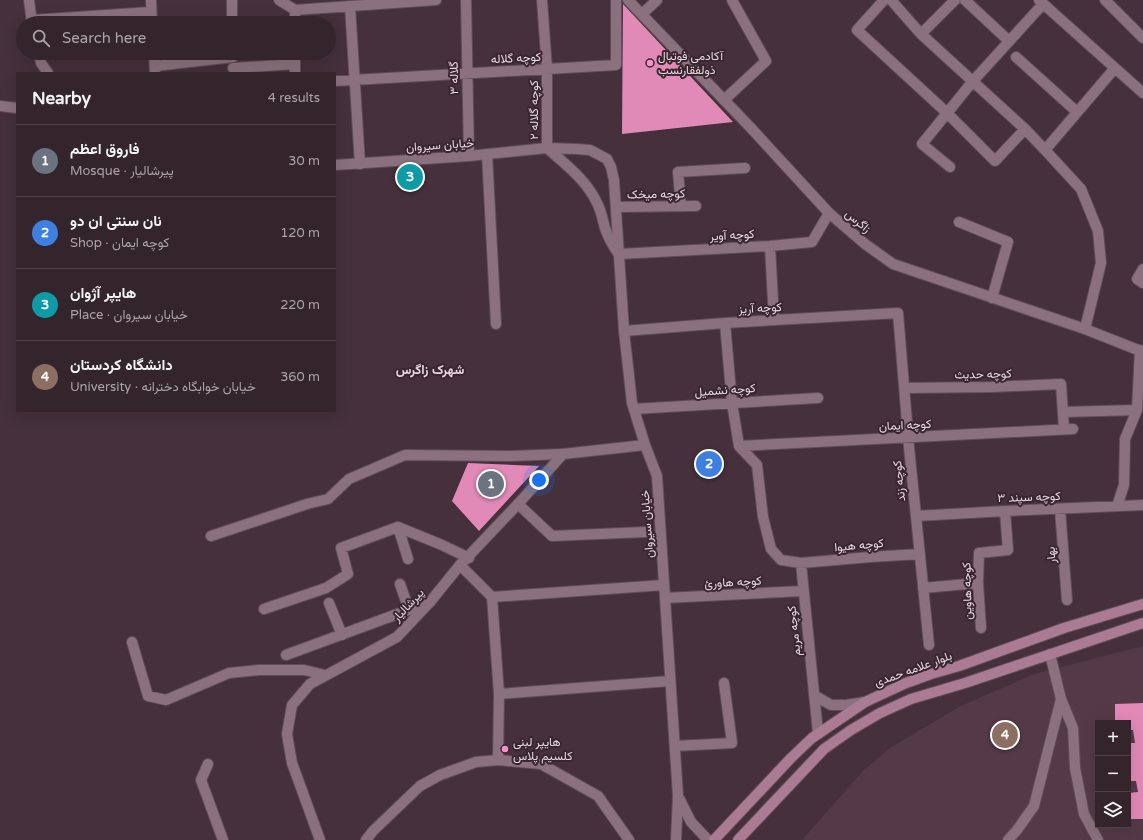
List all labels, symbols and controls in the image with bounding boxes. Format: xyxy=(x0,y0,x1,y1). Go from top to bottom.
search box xyxy=(16,16,336,60)
icon: search xyxy=(30,27,52,49)
text: Search here xyxy=(62,29,146,47)
place label: آکادمی فوتبال ذولفقارنسب xyxy=(658,49,724,78)
street label: کوچه گلاله xyxy=(491,50,542,67)
marker: آکادمی فوتبال ذولفقارنسب xyxy=(645,58,655,68)
street label: گلاله ۳ xyxy=(447,61,461,95)
street label: کوچه گلاله ۲ xyxy=(527,80,542,140)
text: Nearby xyxy=(32,88,91,109)
text: 4 results xyxy=(268,90,320,106)
street label: خیابان سیروان xyxy=(405,136,475,155)
text: فاروق اعظم xyxy=(70,140,140,158)
text: 1 xyxy=(41,153,49,169)
text: 30 m xyxy=(288,153,320,169)
pin: 3 xyxy=(397,162,423,192)
text: Mosque · پیرشالیار xyxy=(70,163,174,179)
street label: کوچه میخک xyxy=(627,186,685,203)
street label: زاگرس xyxy=(842,206,874,237)
text: نان سنتی ان دو xyxy=(70,212,162,230)
text: 2 xyxy=(41,225,49,241)
text: 120 m xyxy=(280,225,320,241)
street label: کوچه آویر xyxy=(708,227,755,244)
text: Shop · کوچه ایمان xyxy=(70,235,169,251)
text: هایپر آژوان xyxy=(70,284,136,302)
text: 3 xyxy=(41,297,49,313)
text: 220 m xyxy=(280,297,320,313)
street label: کوچه آریز xyxy=(737,300,782,317)
text: Place · خیابان سیروان xyxy=(70,307,188,323)
text: دانشگاه کردستان xyxy=(70,356,173,374)
district label: شهرک زاگرس xyxy=(396,362,464,378)
street label: کوچه حدیث xyxy=(954,367,1012,382)
text: 4 xyxy=(41,369,49,385)
text: 360 m xyxy=(280,369,320,385)
text: University · خیابان خوابگاه دخترانه xyxy=(70,379,256,395)
street label: کوچه نشمیل xyxy=(694,381,756,400)
street label: کوچه ایمان xyxy=(878,417,932,434)
pin: 2 xyxy=(696,449,722,479)
street label: کوچه زند xyxy=(890,460,909,502)
pin: 1 xyxy=(478,469,504,499)
your location xyxy=(529,470,549,490)
street label: خیابان سیروان xyxy=(638,489,657,559)
street label: کوچه سپند ۳ xyxy=(997,489,1061,506)
street label: کوچه هیوا xyxy=(834,536,884,555)
street label: بهار xyxy=(1043,546,1060,565)
street label: کوچه هاوین xyxy=(959,562,976,620)
street label: کوچه هاورئ xyxy=(704,574,762,591)
street label: پیرشالیار xyxy=(388,585,428,626)
street label: کوچه مریم xyxy=(784,605,805,657)
street label: بلوار علامه حمدی xyxy=(872,648,954,690)
pin: 4 xyxy=(992,720,1018,750)
map controls xyxy=(1095,720,1131,828)
button: + xyxy=(1095,720,1131,756)
place label: هایپر لبنی کلسیم پلاس xyxy=(513,735,573,764)
marker: هایپر لبنی کلسیم پلاس xyxy=(500,744,510,754)
button: − xyxy=(1095,756,1131,792)
button: layers xyxy=(1095,792,1131,828)

